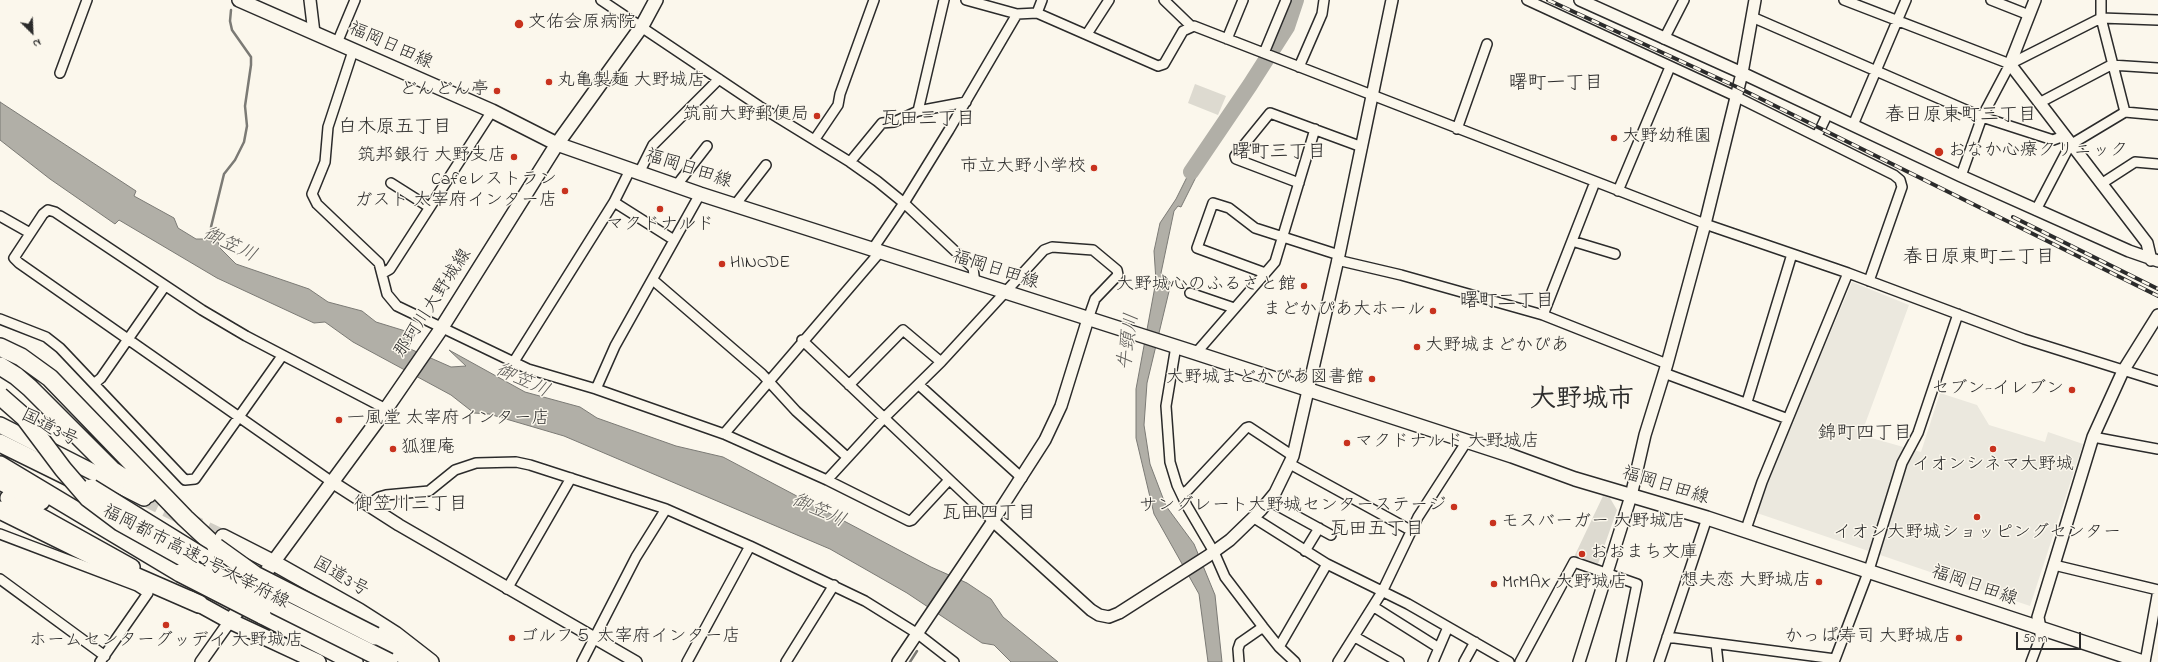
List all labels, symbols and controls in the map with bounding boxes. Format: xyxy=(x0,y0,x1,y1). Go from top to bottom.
north arrow xyxy=(12,12,52,52)
place label: 文佑会原病院 xyxy=(528,13,636,35)
marker: 文佑会原病院 xyxy=(513,18,525,30)
street label: 福岡日田線 xyxy=(344,19,436,75)
text: N xyxy=(30,34,44,52)
place label: 丸亀製麺 大野城店 xyxy=(557,71,705,93)
district label: 曙町一丁目 xyxy=(1509,74,1603,96)
marker: 丸亀製麺 大野城店 xyxy=(544,77,554,87)
place label: どんどん亭 xyxy=(399,80,489,102)
marker: どんどん亭 xyxy=(492,86,502,96)
place label: 筑前大野郵便局 xyxy=(683,105,809,127)
district label: 春日原東町三丁目 xyxy=(1885,106,2037,128)
district label: 瓦田三丁目 xyxy=(881,110,975,132)
marker: 筑前大野郵便局 xyxy=(812,111,822,121)
district label: 白木原五丁目 xyxy=(338,118,452,140)
place label: 大野幼稚園 xyxy=(1622,127,1712,149)
marker: 大野幼稚園 xyxy=(1609,133,1619,143)
place label: おなか心療クリニック xyxy=(1948,141,2128,163)
district label: 曙町三丁目 xyxy=(1232,143,1326,165)
place label: 筑邦銀行 大野支店 xyxy=(358,146,506,168)
street label: 福岡日田線 xyxy=(642,146,734,194)
marker: おなか心療クリニック xyxy=(1933,146,1945,158)
marker: 筑邦銀行 大野支店 xyxy=(509,152,519,162)
place label: 市立大野小学校 xyxy=(960,157,1086,179)
marker: 市立大野小学校 xyxy=(1089,163,1099,173)
place label: Cafeレストラン ガスト 太宰府インター店 xyxy=(355,170,557,212)
marker: Cafeレストラン ガスト 太宰府インター店 xyxy=(560,186,570,196)
marker: マクドナルド xyxy=(655,204,665,214)
place label: マクドナルド xyxy=(606,215,714,237)
water label: 御笠川 xyxy=(198,223,260,269)
street label: 那珂川大野城線 xyxy=(391,245,477,363)
street label: 福岡日田線 xyxy=(949,247,1041,295)
district label: 春日原東町二丁目 xyxy=(1903,248,2055,270)
place label: HINODE xyxy=(730,253,790,275)
marker: HINODE xyxy=(717,259,727,269)
place label: 大野城心のふるさと館 xyxy=(1116,275,1296,297)
marker: 大野城心のふるさと館 xyxy=(1299,281,1309,291)
district label: 曙町二丁目 xyxy=(1460,292,1554,314)
place label: まどかぴあ大ホール xyxy=(1263,300,1425,322)
marker: まどかぴあ大ホール xyxy=(1428,306,1438,316)
water label: 牛頸川 xyxy=(1115,312,1145,372)
place label: 大野城まどかぴあ xyxy=(1425,336,1569,358)
marker: 大野城まどかぴあ xyxy=(1412,342,1422,352)
water label: 御笠川 xyxy=(491,360,553,404)
place label: 大野城まどかぴあ図書館 xyxy=(1166,368,1364,390)
marker: 大野城まどかぴあ図書館 xyxy=(1367,374,1377,384)
place label: セブン-イレブン xyxy=(1931,379,2064,401)
marker: セブン-イレブン xyxy=(2067,385,2077,395)
district label: 大野城市 xyxy=(1530,386,1634,418)
street label: 国道3号 xyxy=(17,405,81,453)
place label: 一風堂 太宰府インター店 xyxy=(347,409,549,431)
marker: 一風堂 太宰府インター店 xyxy=(334,415,344,425)
district label: 錦町四丁目 xyxy=(1818,424,1912,446)
place label: マクドナルド 大野城店 xyxy=(1355,432,1539,454)
place label: 狐狸庵 xyxy=(401,438,455,460)
marker: マクドナルド 大野城店 xyxy=(1342,438,1352,448)
marker: 狐狸庵 xyxy=(388,444,398,454)
marker: イオンシネマ大野城 xyxy=(1988,444,1998,454)
place label: イオンシネマ大野城 xyxy=(1912,455,2074,477)
street label: 福岡日田線 xyxy=(1619,464,1711,510)
water label: 御笠川 xyxy=(787,490,849,534)
district label: 御笠川三丁目 xyxy=(354,495,468,517)
place label: サングレート大野城センターステージ xyxy=(1139,496,1446,518)
street label: 福岡都市高速2号太宰府線 xyxy=(98,501,292,615)
marker: サングレート大野城センターステージ xyxy=(1449,502,1459,512)
district label: 瓦田四丁目 xyxy=(942,504,1036,526)
place label: モスバーガー 大野城店 xyxy=(1501,512,1685,534)
marker: イオン大野城ショッピングセンター xyxy=(1972,512,1982,522)
marker: モスバーガー 大野城店 xyxy=(1488,518,1498,528)
district label: 瓦田五丁目 xyxy=(1330,520,1424,542)
place label: イオン大野城ショッピングセンター xyxy=(1833,523,2121,545)
place label: おおまち文庫 xyxy=(1590,543,1698,565)
marker: おおまち文庫 xyxy=(1577,549,1587,559)
street label: 国道3号 xyxy=(308,553,372,603)
street label: 福岡日田線 xyxy=(1928,562,2020,612)
place label: 想夫恋 大野城店 xyxy=(1681,571,1811,593)
place label: MrMAX 大野城店 xyxy=(1502,573,1627,595)
marker: 想夫恋 大野城店 xyxy=(1814,577,1824,587)
marker: MrMAX 大野城店 xyxy=(1489,579,1499,589)
marker: ホームセンターグッデイ 大野城店 xyxy=(161,620,171,630)
scale bar xyxy=(2018,624,2083,650)
place label: ゴルフ５ 太宰府インター店 xyxy=(520,627,740,649)
place label: かっぱ寿司 大野城店 xyxy=(1785,627,1951,649)
text: 50 m xyxy=(2023,630,2047,648)
place label: ホームセンターグッデイ 大野城店 xyxy=(29,631,303,653)
marker: ゴルフ５ 太宰府インター店 xyxy=(507,633,517,643)
marker: かっぱ寿司 大野城店 xyxy=(1954,633,1964,643)

